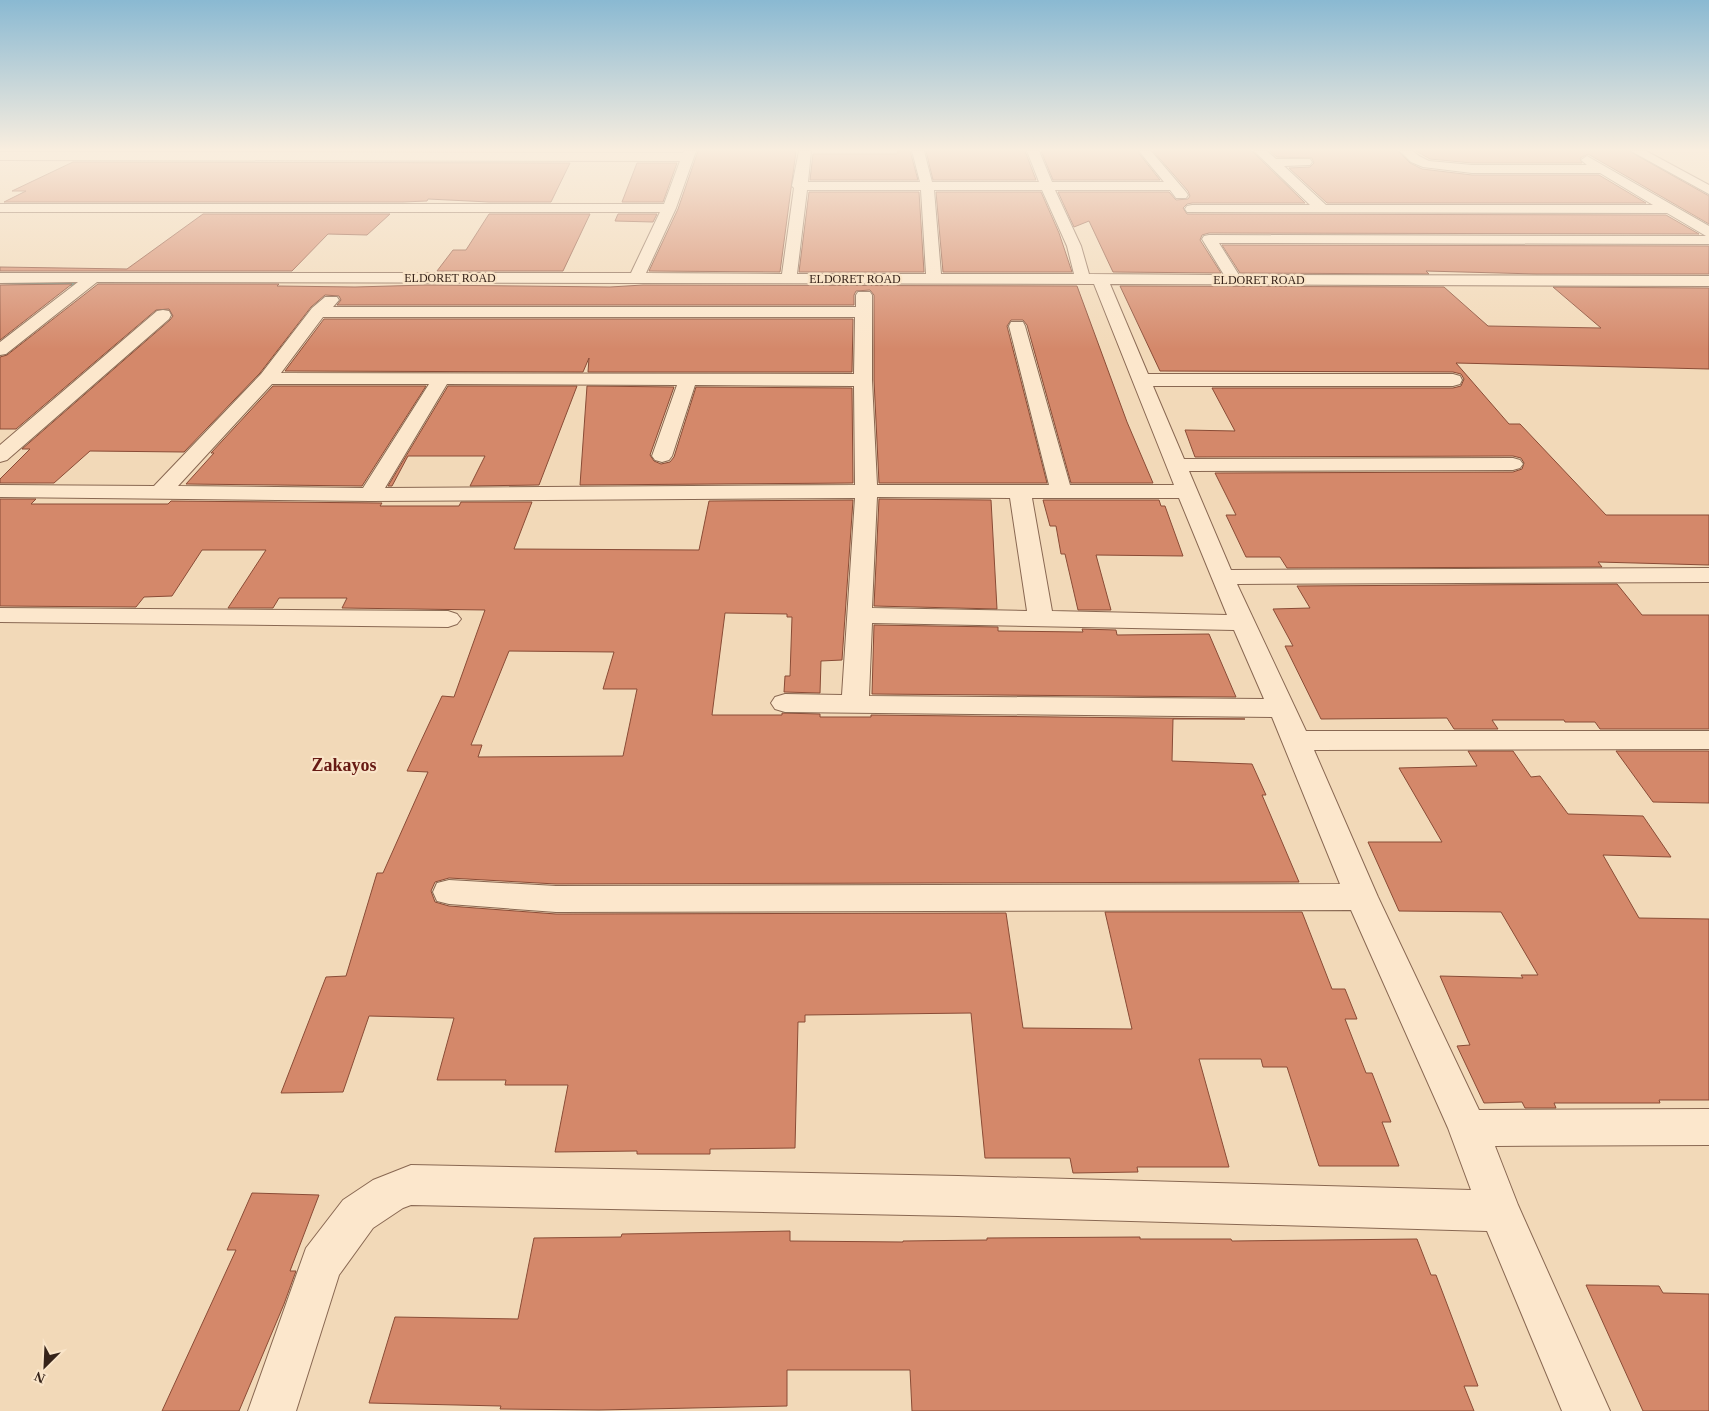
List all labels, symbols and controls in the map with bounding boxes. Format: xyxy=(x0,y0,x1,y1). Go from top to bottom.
street label: ELDORET ROAD xyxy=(404,271,496,285)
street label: ELDORET ROAD xyxy=(809,272,901,286)
street label: ELDORET ROAD xyxy=(1213,273,1305,287)
district label: Zakayos xyxy=(311,755,377,775)
north arrow xyxy=(20,1341,70,1391)
text: N xyxy=(32,1369,48,1386)

